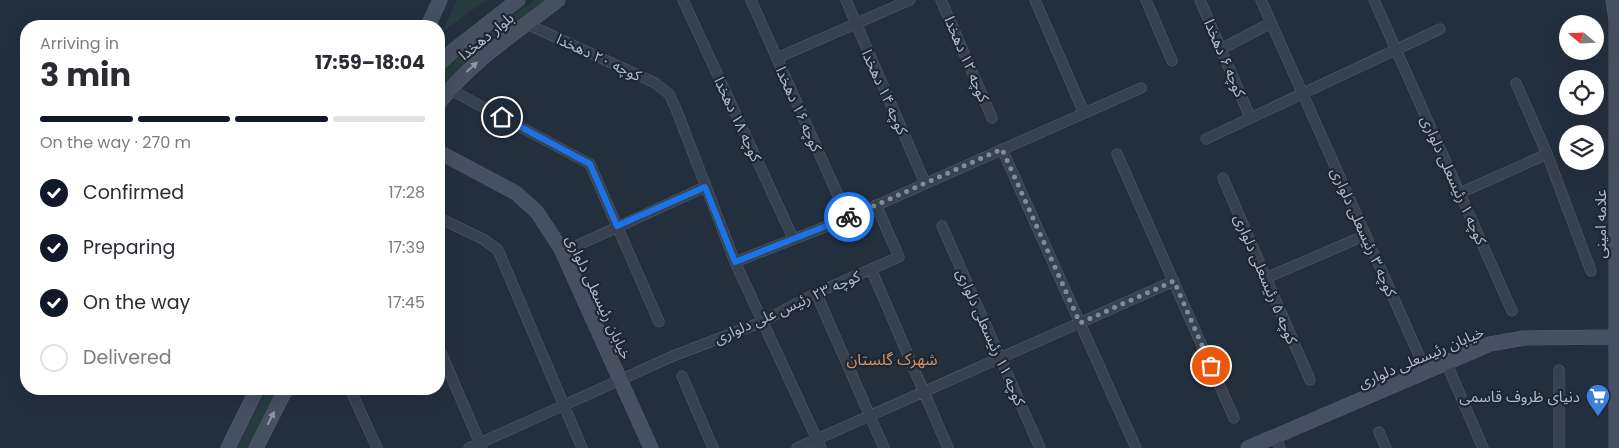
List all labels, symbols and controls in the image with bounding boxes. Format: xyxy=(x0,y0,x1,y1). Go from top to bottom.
street label: بلوار دهخدا xyxy=(454,7,518,65)
street label: کوچه ۱۲ دهخدا xyxy=(939,13,995,106)
north arrow xyxy=(1559,15,1604,60)
map controls xyxy=(1559,15,1604,170)
street label: کوچه ۶ دهخدا xyxy=(1199,16,1251,101)
street label: کوچه ۲۰ دهخدا xyxy=(553,28,646,86)
text: Arriving in xyxy=(40,32,119,55)
street label: کوچه ۱۴ دهخدا xyxy=(857,46,914,139)
text: 17:59–18:04 xyxy=(315,49,425,76)
text: 3 min xyxy=(40,52,131,97)
one-way arrow xyxy=(466,62,479,73)
street label: کوچه ۱۶ دهخدا xyxy=(771,63,828,156)
button: locate xyxy=(1559,70,1604,115)
street label: کوچه ۱۸ دهخدا xyxy=(709,73,767,166)
pin xyxy=(481,96,523,138)
icon: home xyxy=(488,103,516,131)
street label: کوچه ۱ رئیسعلی دلواری xyxy=(1416,112,1492,249)
button: layers xyxy=(1559,125,1604,170)
text: On the way · 270 m xyxy=(40,131,191,154)
street label: کوچه ۳ رئیسعلی دلواری xyxy=(1326,164,1402,301)
icon: check xyxy=(40,179,68,207)
text: Confirmed xyxy=(83,179,184,206)
text: 17:28 xyxy=(388,181,425,204)
street label: علامه امینی xyxy=(1590,189,1611,258)
courier xyxy=(824,192,874,242)
icon: bike xyxy=(835,203,863,231)
street label: کوچه ۵ رئیسعلی دلواری xyxy=(1229,211,1303,348)
street label: خیابان رئیسعلی دلواری xyxy=(561,231,637,363)
icon: check xyxy=(40,234,68,262)
text: Preparing xyxy=(83,234,175,261)
text: 17:39 xyxy=(388,236,425,259)
street label: کوچه ۲۳ رئیس علی دلواری xyxy=(711,265,864,349)
street label: کوچه ۱۱ رئیسعلی دلواری xyxy=(951,265,1031,410)
icon: check xyxy=(40,289,68,317)
text: On the way xyxy=(83,289,190,316)
text: 17:45 xyxy=(388,291,425,314)
street label: خیابان رئیسعلی دلواری xyxy=(1355,321,1487,393)
text: Delivered xyxy=(83,344,172,371)
pin xyxy=(1190,345,1232,387)
district label: شهرک گلستان xyxy=(846,348,938,371)
icon: bag xyxy=(1197,352,1225,380)
supermarket icon: دنیای ظروف قاسمی xyxy=(1585,383,1611,417)
place label: دنیای ظروف قاسمی xyxy=(1459,386,1580,407)
one-way arrow xyxy=(267,411,275,426)

